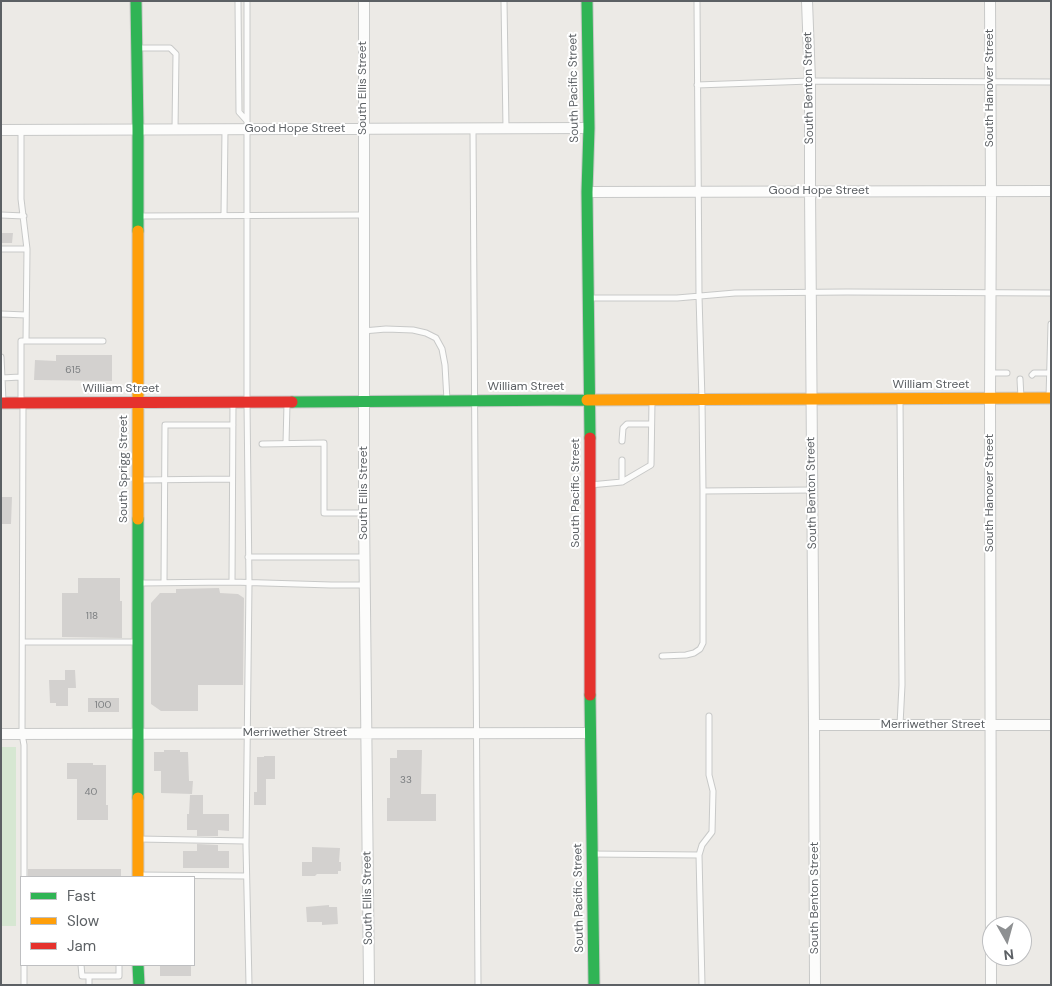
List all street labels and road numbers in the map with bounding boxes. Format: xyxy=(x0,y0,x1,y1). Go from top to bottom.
street label: South Hanover Street xyxy=(983,29,997,147)
street label: South Benton Street xyxy=(801,32,817,144)
street label: South Pacific Street xyxy=(566,33,582,143)
street label: South Ellis Street xyxy=(356,41,370,135)
street label: Good Hope Street xyxy=(245,122,345,136)
street label: Good Hope Street xyxy=(769,184,869,198)
street label: William Street xyxy=(892,378,970,392)
street label: William Street xyxy=(487,380,565,394)
street label: William Street xyxy=(82,382,160,396)
street label: South Sprigg Street xyxy=(117,415,131,523)
street label: South Hanover Street xyxy=(983,434,997,552)
street label: South Benton Street xyxy=(804,437,820,549)
street label: South Pacific Street xyxy=(569,438,583,548)
street label: South Ellis Street xyxy=(357,446,371,540)
street label: Merriwether Street xyxy=(881,718,985,732)
street label: Merriwether Street xyxy=(243,726,347,740)
street label: South Benton Street xyxy=(808,842,822,954)
street label: South Pacific Street xyxy=(571,843,587,953)
street label: South Ellis Street xyxy=(360,851,376,945)

